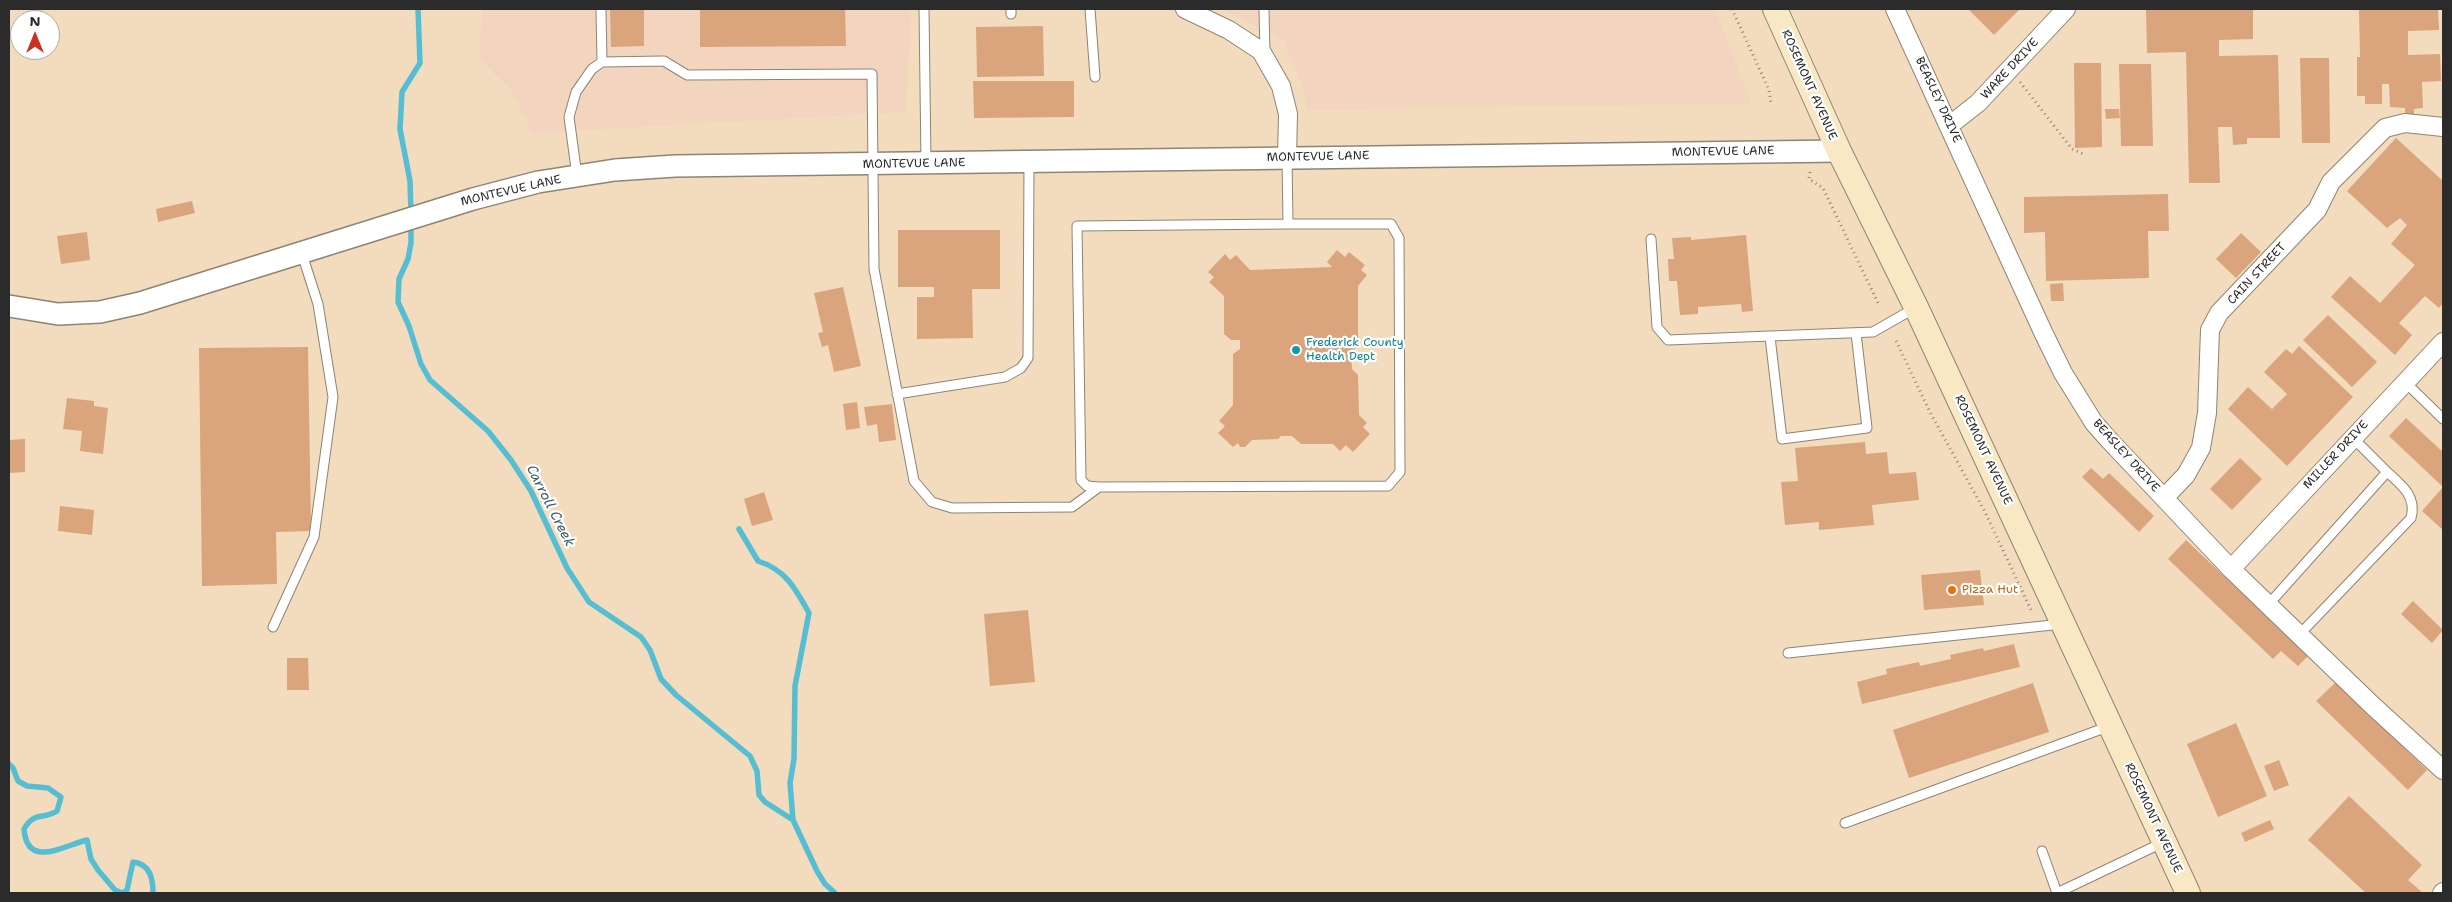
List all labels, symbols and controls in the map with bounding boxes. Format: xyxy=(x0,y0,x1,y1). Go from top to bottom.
north arrow xyxy=(10,10,60,60)
text: N xyxy=(29,12,41,30)
street label: ROSEMONT AVENUE xyxy=(1778,27,1840,143)
street label: WARE DRIVE xyxy=(1978,36,2042,102)
street label: BEASLEY DRIVE xyxy=(1912,55,1964,145)
street label: MONTEVUE LANE xyxy=(1672,144,1774,160)
street label: MONTEVUE LANE xyxy=(1267,149,1369,165)
street label: MONTEVUE LANE xyxy=(863,156,965,172)
street label: MONTEVUE LANE xyxy=(459,172,563,210)
street label: CAIN STREET xyxy=(2225,240,2289,308)
place label: Frederick County Health Dept xyxy=(1306,336,1404,364)
marker: Frederick County Health Dept xyxy=(1290,344,1302,356)
street label: ROSEMONT AVENUE xyxy=(1951,393,2015,507)
street label: BEASLEY DRIVE xyxy=(2090,417,2162,495)
street label: MILLER DRIVE xyxy=(2301,418,2371,492)
water label: Carroll Creek xyxy=(522,462,578,550)
place label: Pizza Hut xyxy=(1962,583,2018,597)
marker: Pizza Hut xyxy=(1946,584,1958,596)
street label: ROSEMONT AVENUE xyxy=(2121,761,2185,875)

